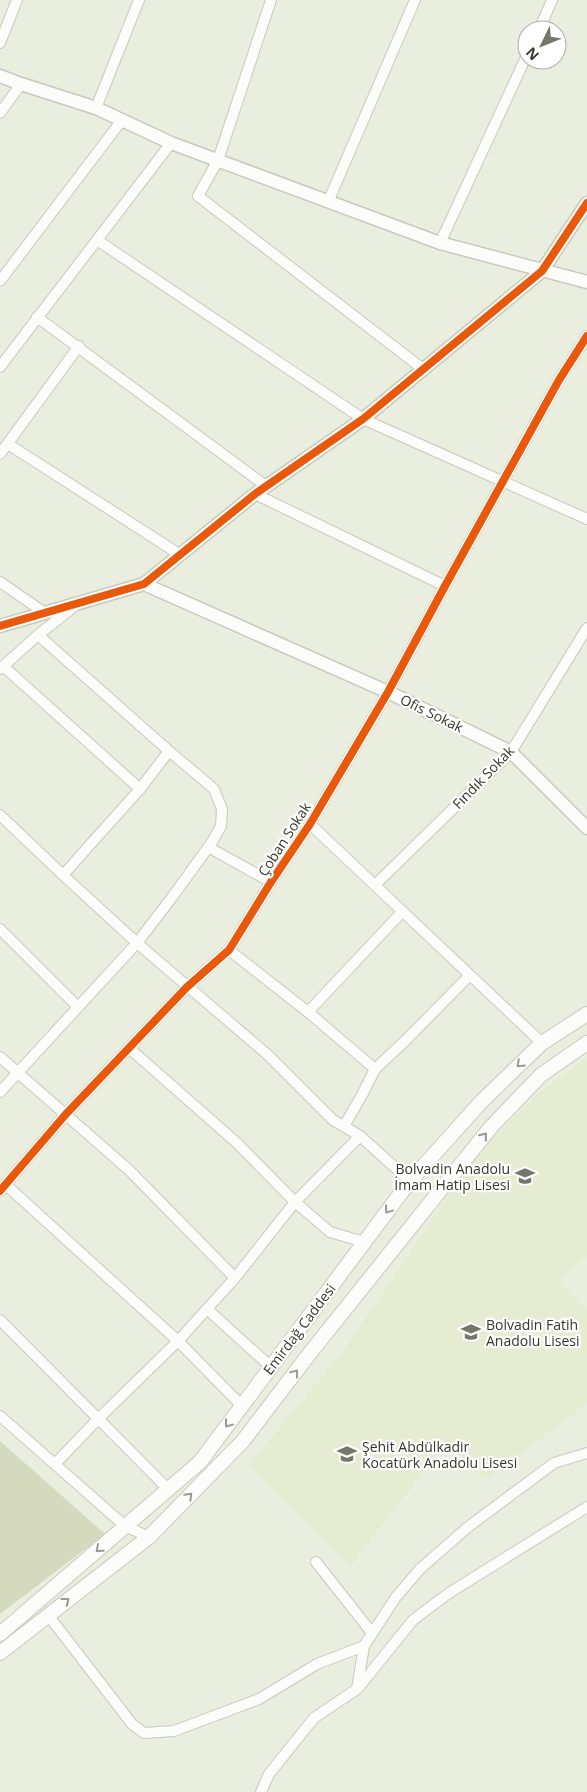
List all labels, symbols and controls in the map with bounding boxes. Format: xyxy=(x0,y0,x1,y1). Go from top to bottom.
north arrow xyxy=(517,20,567,70)
text: N xyxy=(521,44,543,65)
street label: Ofis Sokak xyxy=(397,690,467,737)
street label: Fındık Sokak xyxy=(448,741,518,813)
street label: Çoban Sokak xyxy=(253,798,315,880)
one-way arrow xyxy=(517,1058,526,1067)
one-way arrow xyxy=(478,1133,487,1142)
place label: Bolvadin Anadolu İmam Hatip Lisesi xyxy=(394,1159,510,1194)
school or university icon: Bolvadin Anadolu İmam Hatip Lisesi xyxy=(514,1165,536,1187)
one-way arrow xyxy=(385,1204,394,1214)
street label: Emirdağ Caddesi xyxy=(259,1280,339,1378)
place label: Bolvadin Fatih Anadolu Lisesi xyxy=(486,1315,580,1350)
school or university icon: Bolvadin Fatih Anadolu Lisesi xyxy=(460,1321,482,1343)
one-way arrow xyxy=(289,1369,298,1379)
one-way arrow xyxy=(225,1418,234,1428)
place label: Şehit Abdülkadir Kocatürk Anadolu Lisesi xyxy=(362,1437,517,1472)
school or university icon: Şehit Abdülkadir Kocatürk Anadolu Lisesi xyxy=(336,1443,358,1465)
one-way arrow xyxy=(183,1493,192,1502)
one-way arrow xyxy=(96,1543,105,1551)
one-way arrow xyxy=(60,1599,69,1607)

